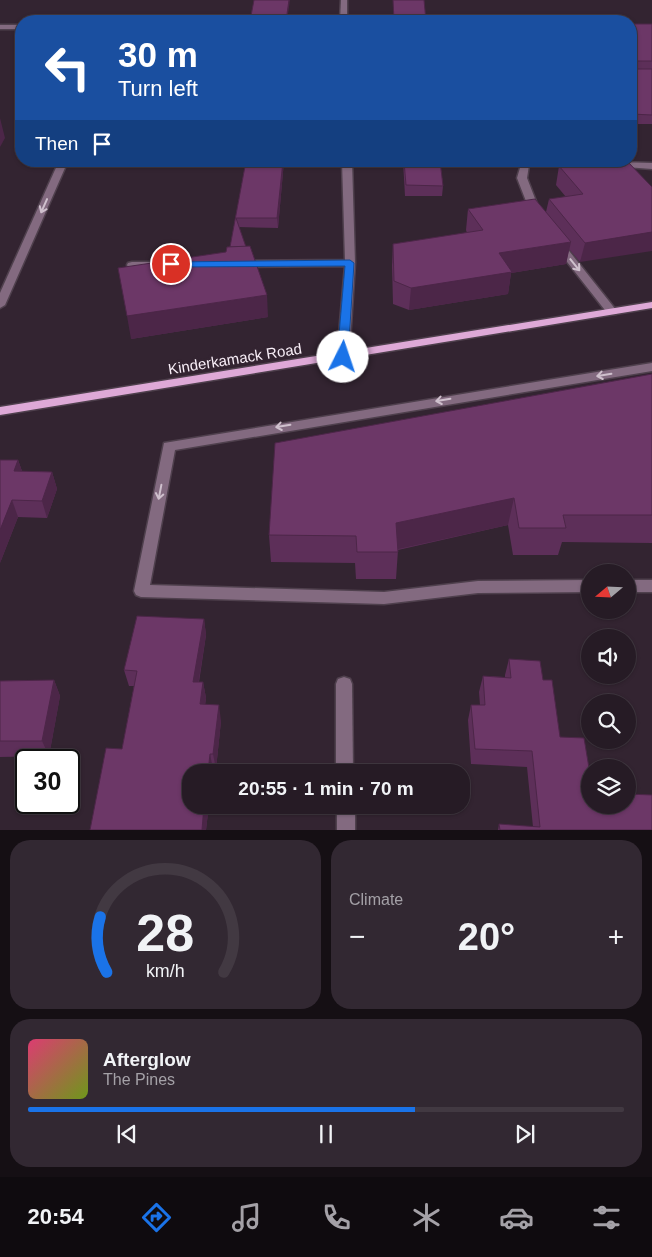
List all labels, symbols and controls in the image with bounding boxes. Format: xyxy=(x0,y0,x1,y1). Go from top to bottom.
icon: left xyxy=(35,35,100,100)
text: 30 m xyxy=(118,35,198,74)
text: Turn left xyxy=(118,76,198,101)
icon: arrive xyxy=(88,130,116,158)
text: Then xyxy=(35,133,78,154)
one-way arrow xyxy=(39,198,49,213)
pin xyxy=(150,243,192,285)
icon: arrive xyxy=(157,250,185,278)
one-way arrow xyxy=(569,258,580,271)
position arrow xyxy=(316,330,368,382)
street label: Kinderkamack Road xyxy=(167,340,303,377)
one-way arrow xyxy=(596,370,612,380)
one-way arrow xyxy=(436,396,452,406)
one-way arrow xyxy=(275,422,291,432)
one-way arrow xyxy=(155,483,164,499)
north arrow xyxy=(581,564,636,619)
map controls xyxy=(581,564,636,814)
button: sound xyxy=(581,629,636,684)
button: search xyxy=(581,694,636,749)
speed limit sign: 30 xyxy=(15,749,80,814)
button: layers xyxy=(581,759,636,814)
text: 20:55 · 1 min · 70 m xyxy=(238,778,414,799)
text: Climate xyxy=(349,891,403,908)
text: 28 xyxy=(137,904,194,962)
text: 20° xyxy=(458,916,515,958)
text: − xyxy=(349,921,365,952)
text: + xyxy=(608,921,624,952)
text: km/h xyxy=(146,961,185,981)
text: Afterglow xyxy=(103,1049,191,1070)
text: The Pines xyxy=(103,1071,175,1088)
icon: previous xyxy=(113,1120,141,1148)
icon: pause xyxy=(312,1120,340,1148)
icon: next xyxy=(511,1120,539,1148)
icon: directions xyxy=(139,1200,174,1235)
icon: music xyxy=(229,1200,264,1235)
icon: phone xyxy=(319,1200,354,1235)
icon: climate xyxy=(409,1200,444,1235)
icon: car xyxy=(499,1200,534,1235)
icon: filters xyxy=(589,1200,624,1235)
text: 20:54 xyxy=(28,1204,84,1229)

